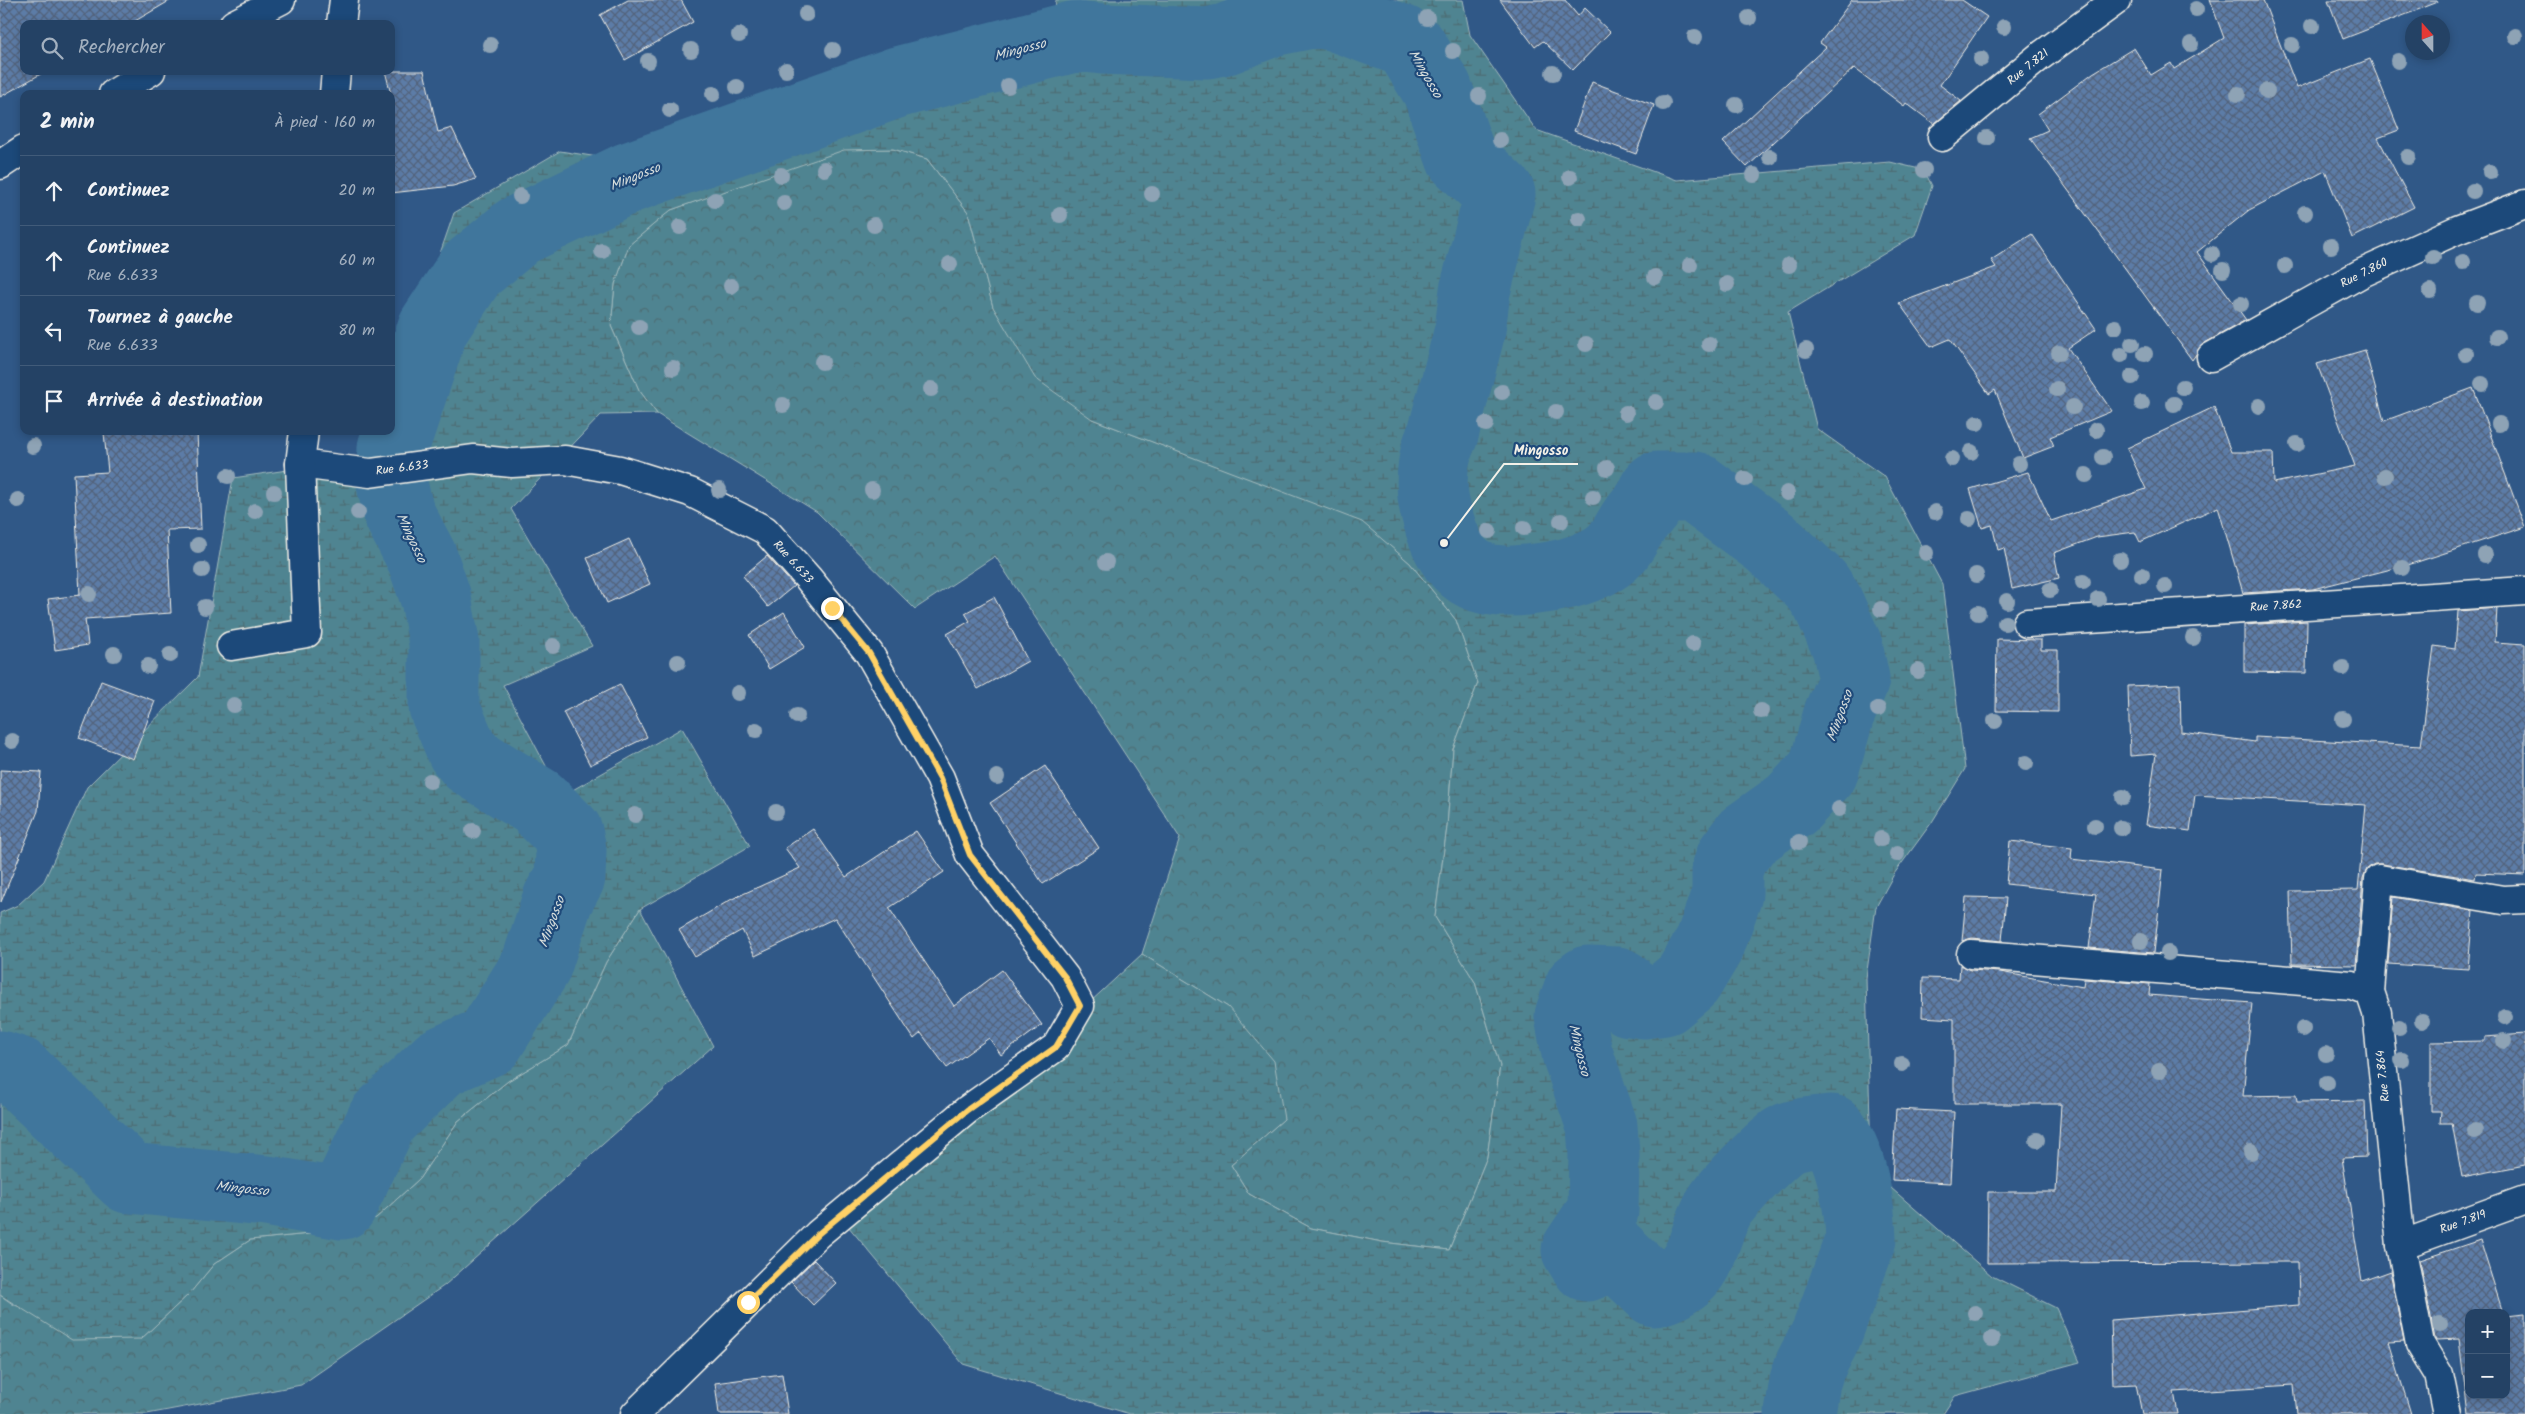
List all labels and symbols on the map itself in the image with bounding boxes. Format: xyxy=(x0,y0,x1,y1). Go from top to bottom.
north arrow xyxy=(2405,15,2450,60)
water label: Mingosso xyxy=(992,32,1050,67)
street label: Rue 7.821 xyxy=(2003,44,2053,90)
water label: Mingosso xyxy=(1402,46,1449,104)
water label: Mingosso xyxy=(606,156,665,197)
street label: Rue 7.860 xyxy=(2337,253,2391,293)
callout: Mingosso xyxy=(1504,435,1578,464)
text: Mingosso xyxy=(1514,440,1569,462)
street label: Rue 6.633 xyxy=(375,455,430,481)
water label: Mingosso xyxy=(390,509,433,568)
street label: Rue 6.633 xyxy=(768,536,818,588)
street label: Rue 7.862 xyxy=(2249,595,2303,617)
route end xyxy=(821,597,844,620)
water label: Mingosso xyxy=(1821,686,1860,745)
water label: Mingosso xyxy=(533,892,572,951)
water label: Mingosso xyxy=(1562,1022,1596,1080)
street label: Rue 7.864 xyxy=(2371,1049,2395,1103)
water label: Mingosso xyxy=(214,1175,271,1203)
street label: Rue 7.819 xyxy=(2437,1205,2489,1239)
route start xyxy=(737,1291,760,1314)

